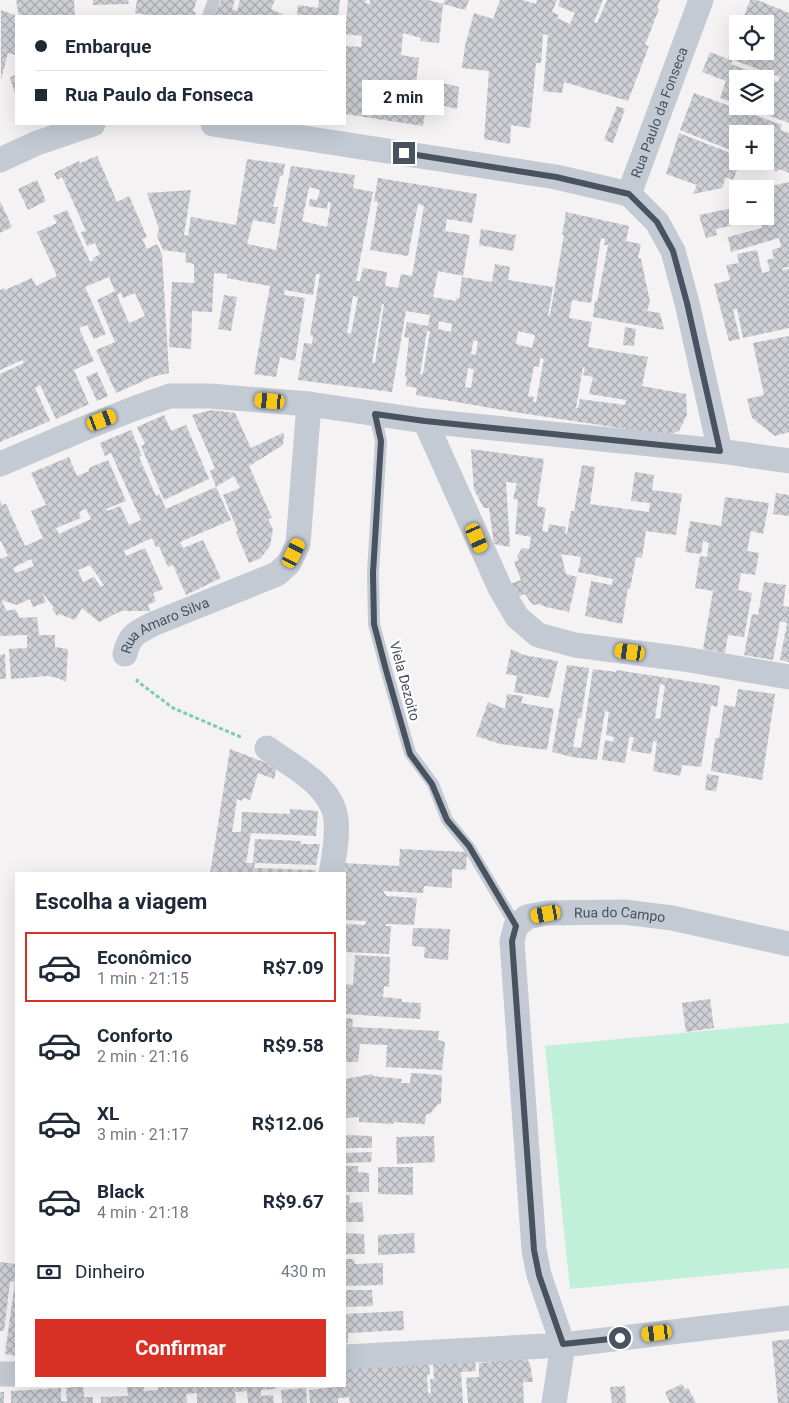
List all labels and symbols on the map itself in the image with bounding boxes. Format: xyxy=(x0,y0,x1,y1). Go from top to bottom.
street label: Rua Paulo da Fonseca xyxy=(628,45,691,180)
callout: 2 min xyxy=(363,80,445,116)
route end xyxy=(393,142,415,164)
car xyxy=(254,392,285,410)
car xyxy=(85,408,118,432)
car xyxy=(464,521,489,555)
car xyxy=(280,536,307,570)
street label: Rua Amaro Silva xyxy=(118,594,212,655)
street label: Viela Dezoito xyxy=(387,640,423,722)
car xyxy=(614,642,645,662)
car xyxy=(529,904,562,924)
street label: Rua do Campo xyxy=(574,904,666,925)
car xyxy=(641,1324,672,1342)
route start xyxy=(609,1327,631,1349)

